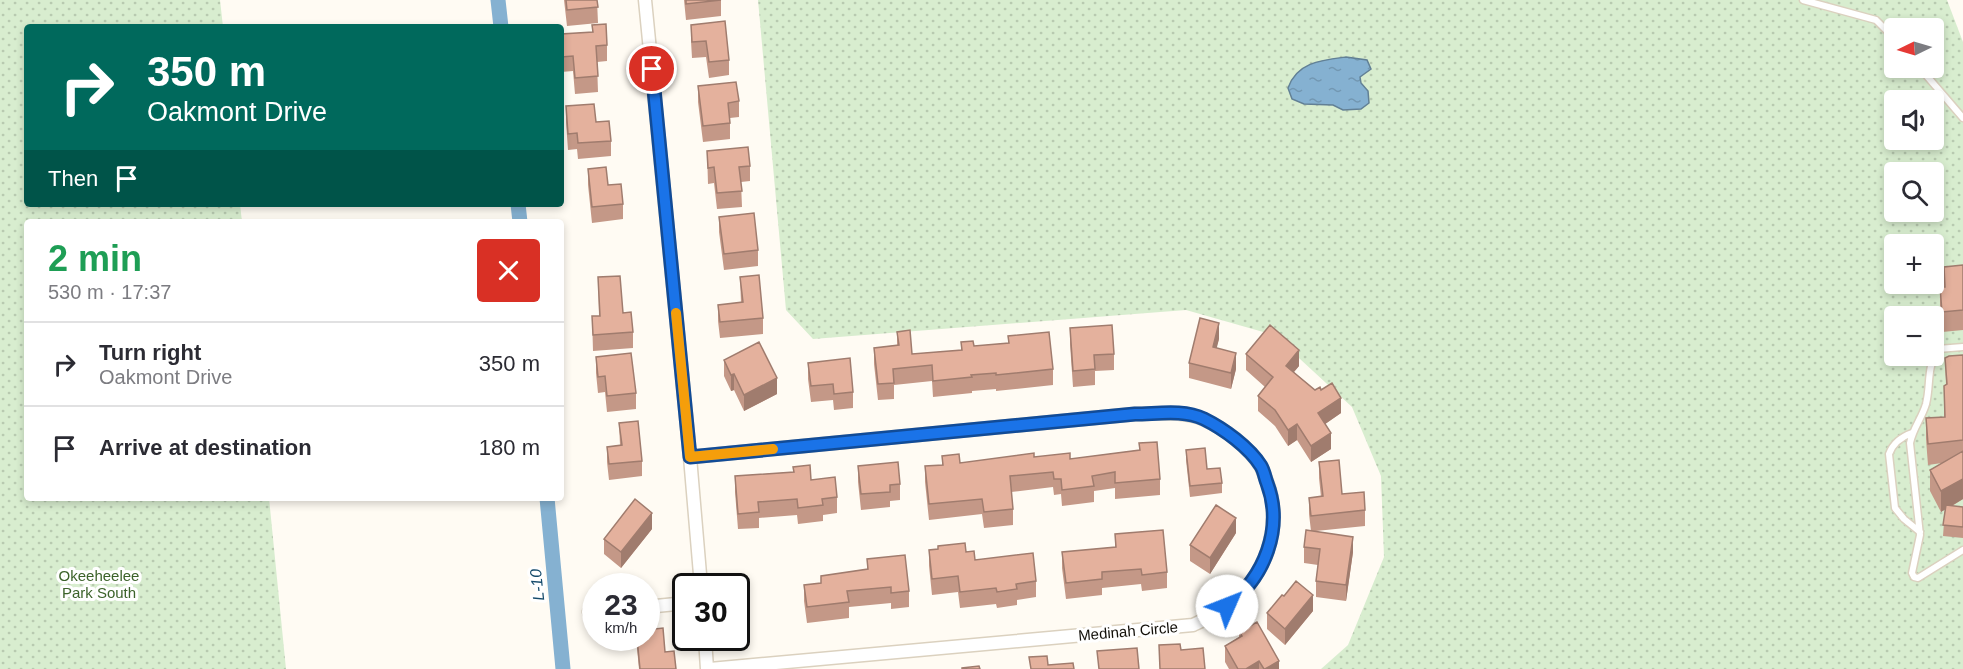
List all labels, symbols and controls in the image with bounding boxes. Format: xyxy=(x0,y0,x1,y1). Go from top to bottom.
north arrow xyxy=(1884,18,1944,78)
map controls xyxy=(1884,18,1944,366)
pin xyxy=(626,43,677,94)
icon: right xyxy=(48,48,126,126)
text: 350 m xyxy=(147,48,266,95)
icon: arrive xyxy=(635,52,668,85)
button: sound xyxy=(1884,90,1944,150)
text: Oakmont Drive xyxy=(147,97,327,127)
icon: arrive xyxy=(110,162,143,195)
button: search xyxy=(1884,162,1944,222)
text: Then xyxy=(48,166,98,191)
button: + xyxy=(1884,234,1944,294)
text: 2 min xyxy=(48,238,142,279)
button: close xyxy=(477,239,540,302)
text: 530 m · 17:37 xyxy=(48,281,171,303)
button: − xyxy=(1884,306,1944,366)
text: Turn right xyxy=(99,340,201,365)
icon: right xyxy=(48,348,81,381)
text: 350 m xyxy=(479,351,540,376)
text: Oakmont Drive xyxy=(99,366,232,388)
icon: arrive xyxy=(48,432,81,465)
text: Arrive at destination xyxy=(99,435,312,460)
text: 180 m xyxy=(479,435,540,460)
park label: Okeeheelee Park South xyxy=(59,567,139,601)
water label: L-10 xyxy=(527,568,547,602)
speed limit sign: 30 xyxy=(672,573,750,651)
position arrow xyxy=(1195,574,1259,638)
text: 23 xyxy=(604,588,638,621)
street label: Medinah Circle xyxy=(1077,618,1179,644)
text: km/h xyxy=(605,619,637,636)

